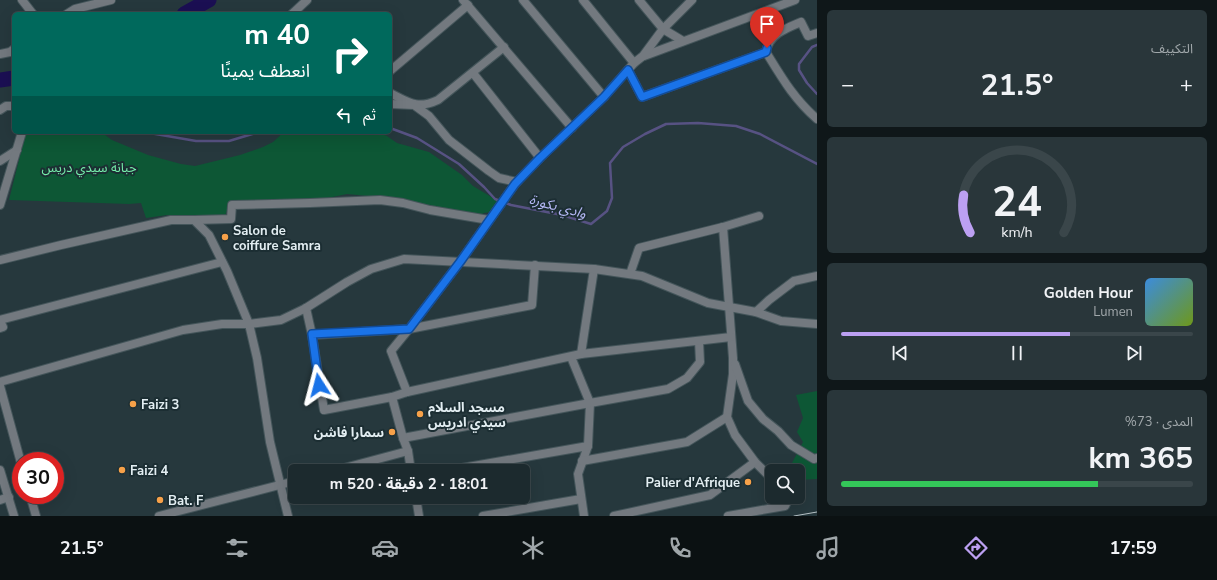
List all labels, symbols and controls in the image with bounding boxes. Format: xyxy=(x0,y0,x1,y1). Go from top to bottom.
pin xyxy=(750,7.0,784,48)
icon: arrive xyxy=(756,13,778,35)
text: 40 m xyxy=(244,16,310,54)
icon: right xyxy=(324,28,376,80)
text: التكييف xyxy=(1151,40,1193,58)
text: انعطف يمينًا xyxy=(220,59,310,83)
text: 21.5° xyxy=(981,65,1053,106)
text: − xyxy=(841,70,854,100)
text: + xyxy=(1180,70,1193,100)
icon: left xyxy=(333,104,355,126)
text: ثم xyxy=(363,105,376,125)
park label: جبانة سيدي دريس xyxy=(41,159,137,178)
text: 24 xyxy=(992,174,1042,231)
water label: وادي بكورة xyxy=(527,190,588,224)
place label: Salon de coiffure Samra xyxy=(233,222,321,255)
text: km/h xyxy=(1001,222,1033,241)
marker: Salon de coiffure Samra xyxy=(220,232,230,242)
text: Golden Hour xyxy=(1044,283,1133,303)
text: Lumen xyxy=(1093,303,1133,321)
icon: previous xyxy=(889,342,911,364)
icon: pause xyxy=(1006,342,1028,364)
icon: next xyxy=(1123,342,1145,364)
position arrow xyxy=(298,364,340,406)
place label: Faizi 3 xyxy=(141,396,179,414)
marker: Faizi 3 xyxy=(128,399,138,409)
place label: مسجد السلام سيدي ادريس xyxy=(428,399,506,433)
marker: مسجد السلام سيدي ادريس xyxy=(415,409,425,419)
text: المدى · 73% xyxy=(1125,413,1193,431)
place label: سمارا فاشن xyxy=(314,424,384,442)
marker: سمارا فاشن xyxy=(387,427,397,437)
text: 365 km xyxy=(1089,438,1193,479)
speed limit sign: 30 xyxy=(12,452,64,504)
place label: Faizi 4 xyxy=(130,462,168,480)
map controls xyxy=(765,464,805,504)
button: search xyxy=(765,464,805,504)
marker: Faizi 4 xyxy=(117,465,127,475)
text: 18:01 · 2 دقيقة · 520 m xyxy=(330,474,488,494)
place label: Palier d'Afrique xyxy=(646,474,740,492)
marker: Palier d'Afrique xyxy=(743,477,753,487)
place label: Bat. F xyxy=(168,492,203,510)
marker: Bat. F xyxy=(155,495,165,505)
icon: filters xyxy=(223,534,251,562)
icon: car xyxy=(371,534,399,562)
icon: climate xyxy=(519,534,547,562)
icon: phone xyxy=(666,534,694,562)
icon: music xyxy=(814,534,842,562)
icon: directions xyxy=(962,534,990,562)
text: 21.5° xyxy=(60,536,104,560)
text: 17:59 xyxy=(1109,536,1157,560)

